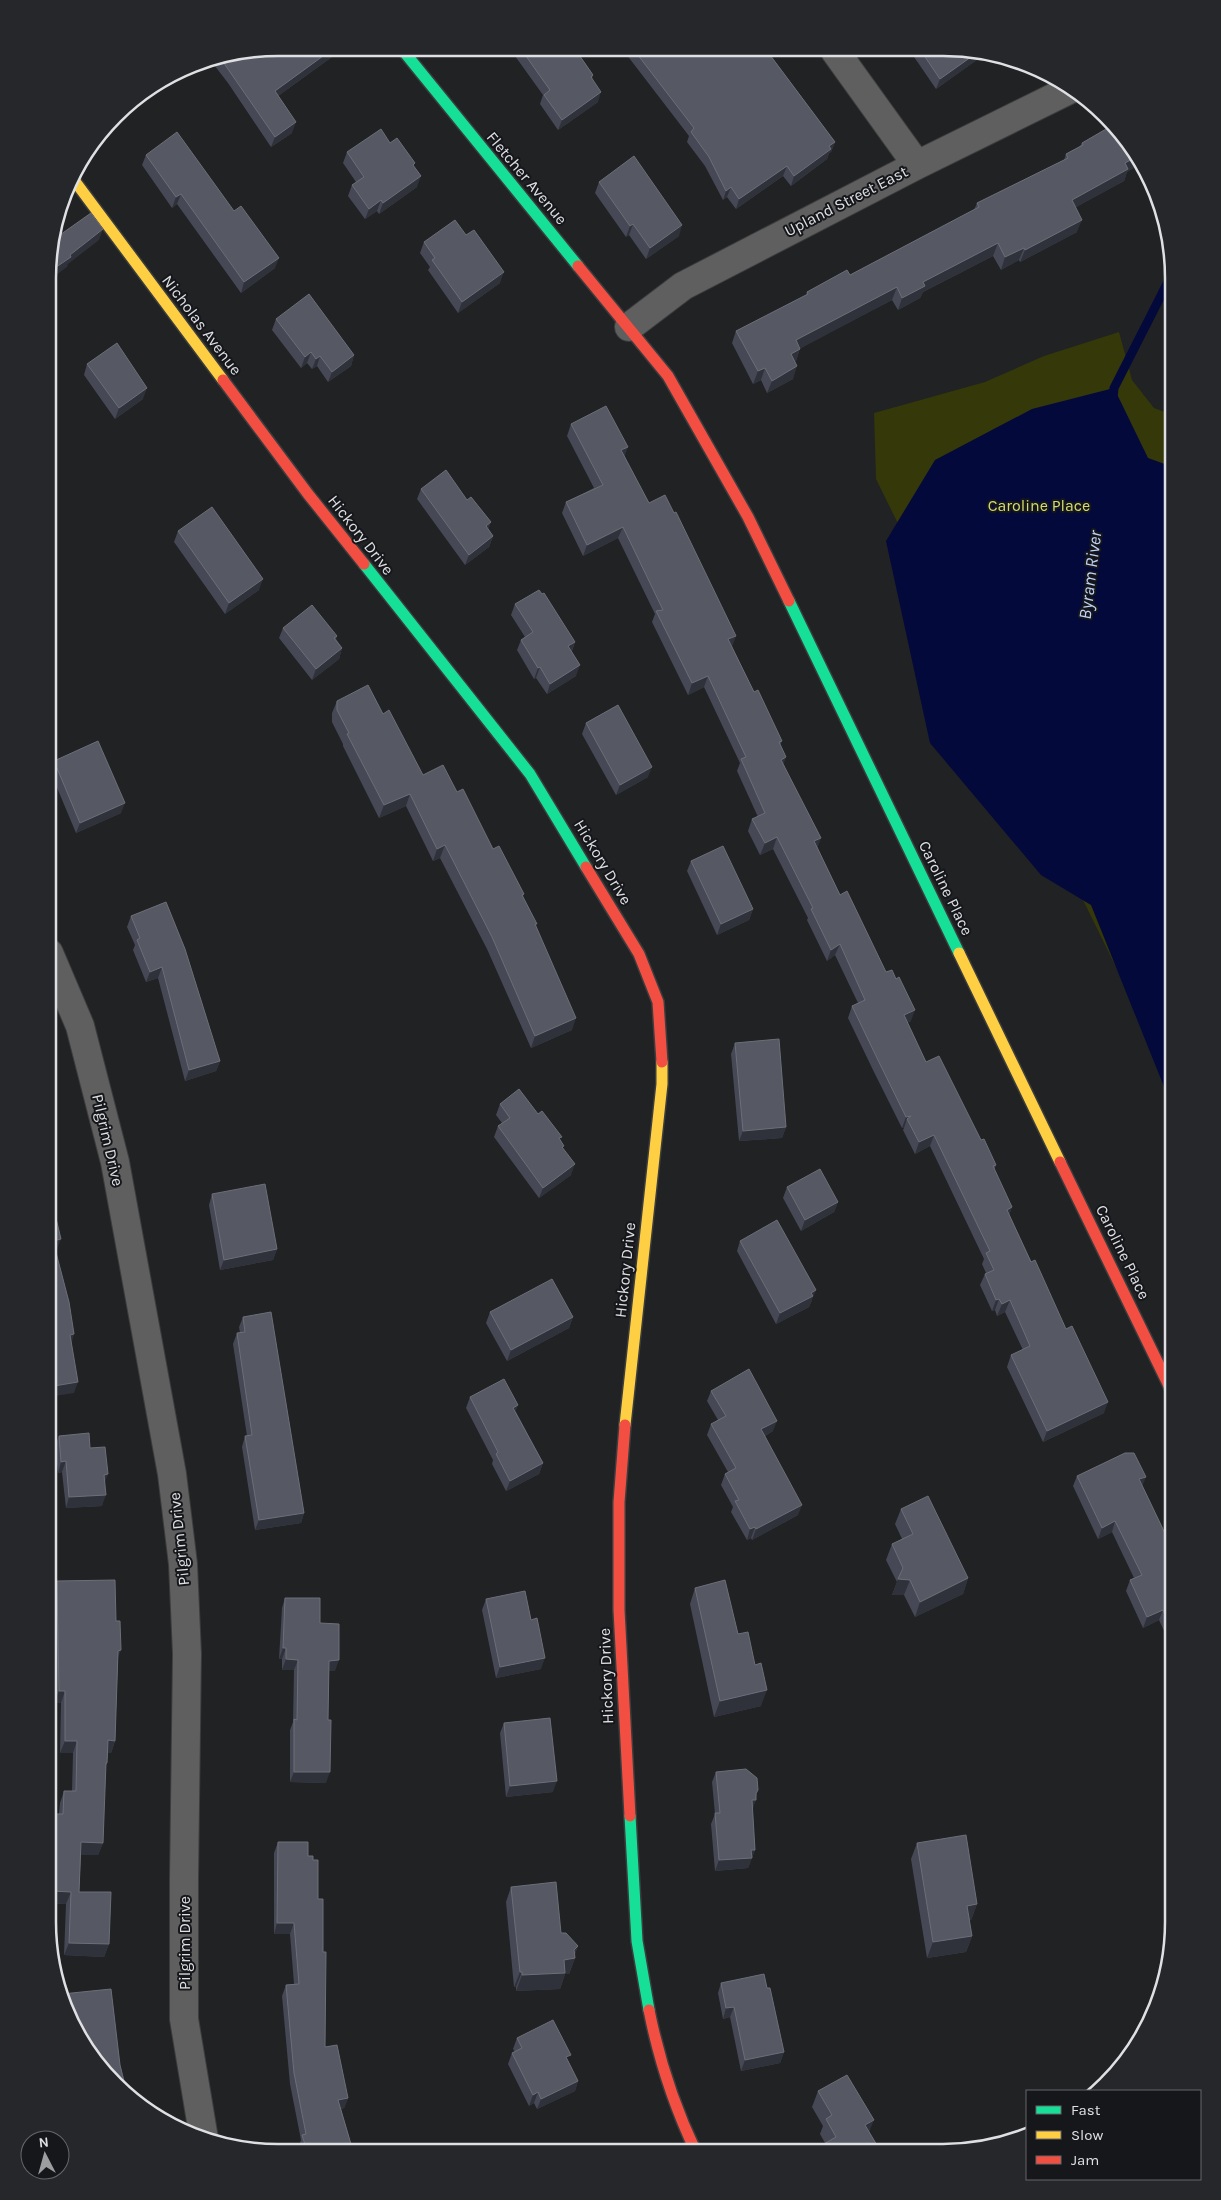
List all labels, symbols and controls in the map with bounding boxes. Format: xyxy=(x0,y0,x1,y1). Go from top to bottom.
street label: Fletcher Avenue xyxy=(483,128,571,228)
street label: Upland Street East xyxy=(781,162,911,240)
street label: Nicholas Avenue xyxy=(158,271,246,379)
street label: Hickory Drive xyxy=(324,491,398,579)
park label: Caroline Place xyxy=(988,496,1090,515)
water label: Byram River xyxy=(1074,528,1106,621)
street label: Hickory Drive xyxy=(570,816,636,908)
street label: Caroline Place xyxy=(915,838,977,938)
street label: Pilgrim Drive xyxy=(88,1092,128,1188)
street label: Caroline Place xyxy=(1092,1202,1154,1302)
street label: Hickory Drive xyxy=(611,1221,639,1319)
street label: Pilgrim Drive xyxy=(165,1491,193,1587)
street label: Hickory Drive xyxy=(595,1628,617,1724)
street label: Pilgrim Drive xyxy=(175,1896,194,1990)
legend xyxy=(1026,2090,1201,2180)
text: Fast xyxy=(1071,2101,1101,2119)
text: Slow xyxy=(1071,2126,1103,2144)
north arrow xyxy=(20,2130,70,2180)
text: N xyxy=(38,2134,50,2152)
text: Jam xyxy=(1071,2151,1099,2169)

